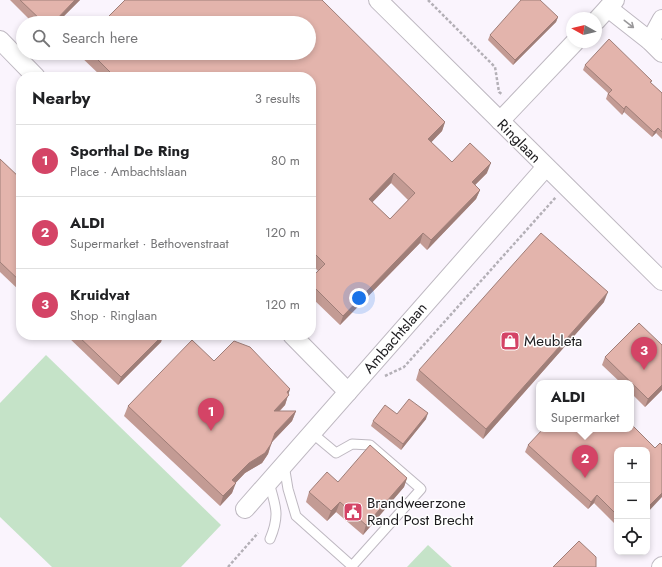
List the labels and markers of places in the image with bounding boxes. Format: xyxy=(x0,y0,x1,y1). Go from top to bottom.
shop icon: Meubleta xyxy=(499,330,521,352)
place label: Meubleta xyxy=(524,330,582,352)
pin: 3 xyxy=(631,337,657,370)
pin: 1 xyxy=(198,398,224,431)
pin: 2 xyxy=(572,445,598,478)
place label: Brandweerzone Rand Post Brecht xyxy=(367,492,474,531)
public building icon: Brandweerzone Rand Post Brecht xyxy=(342,501,364,523)

